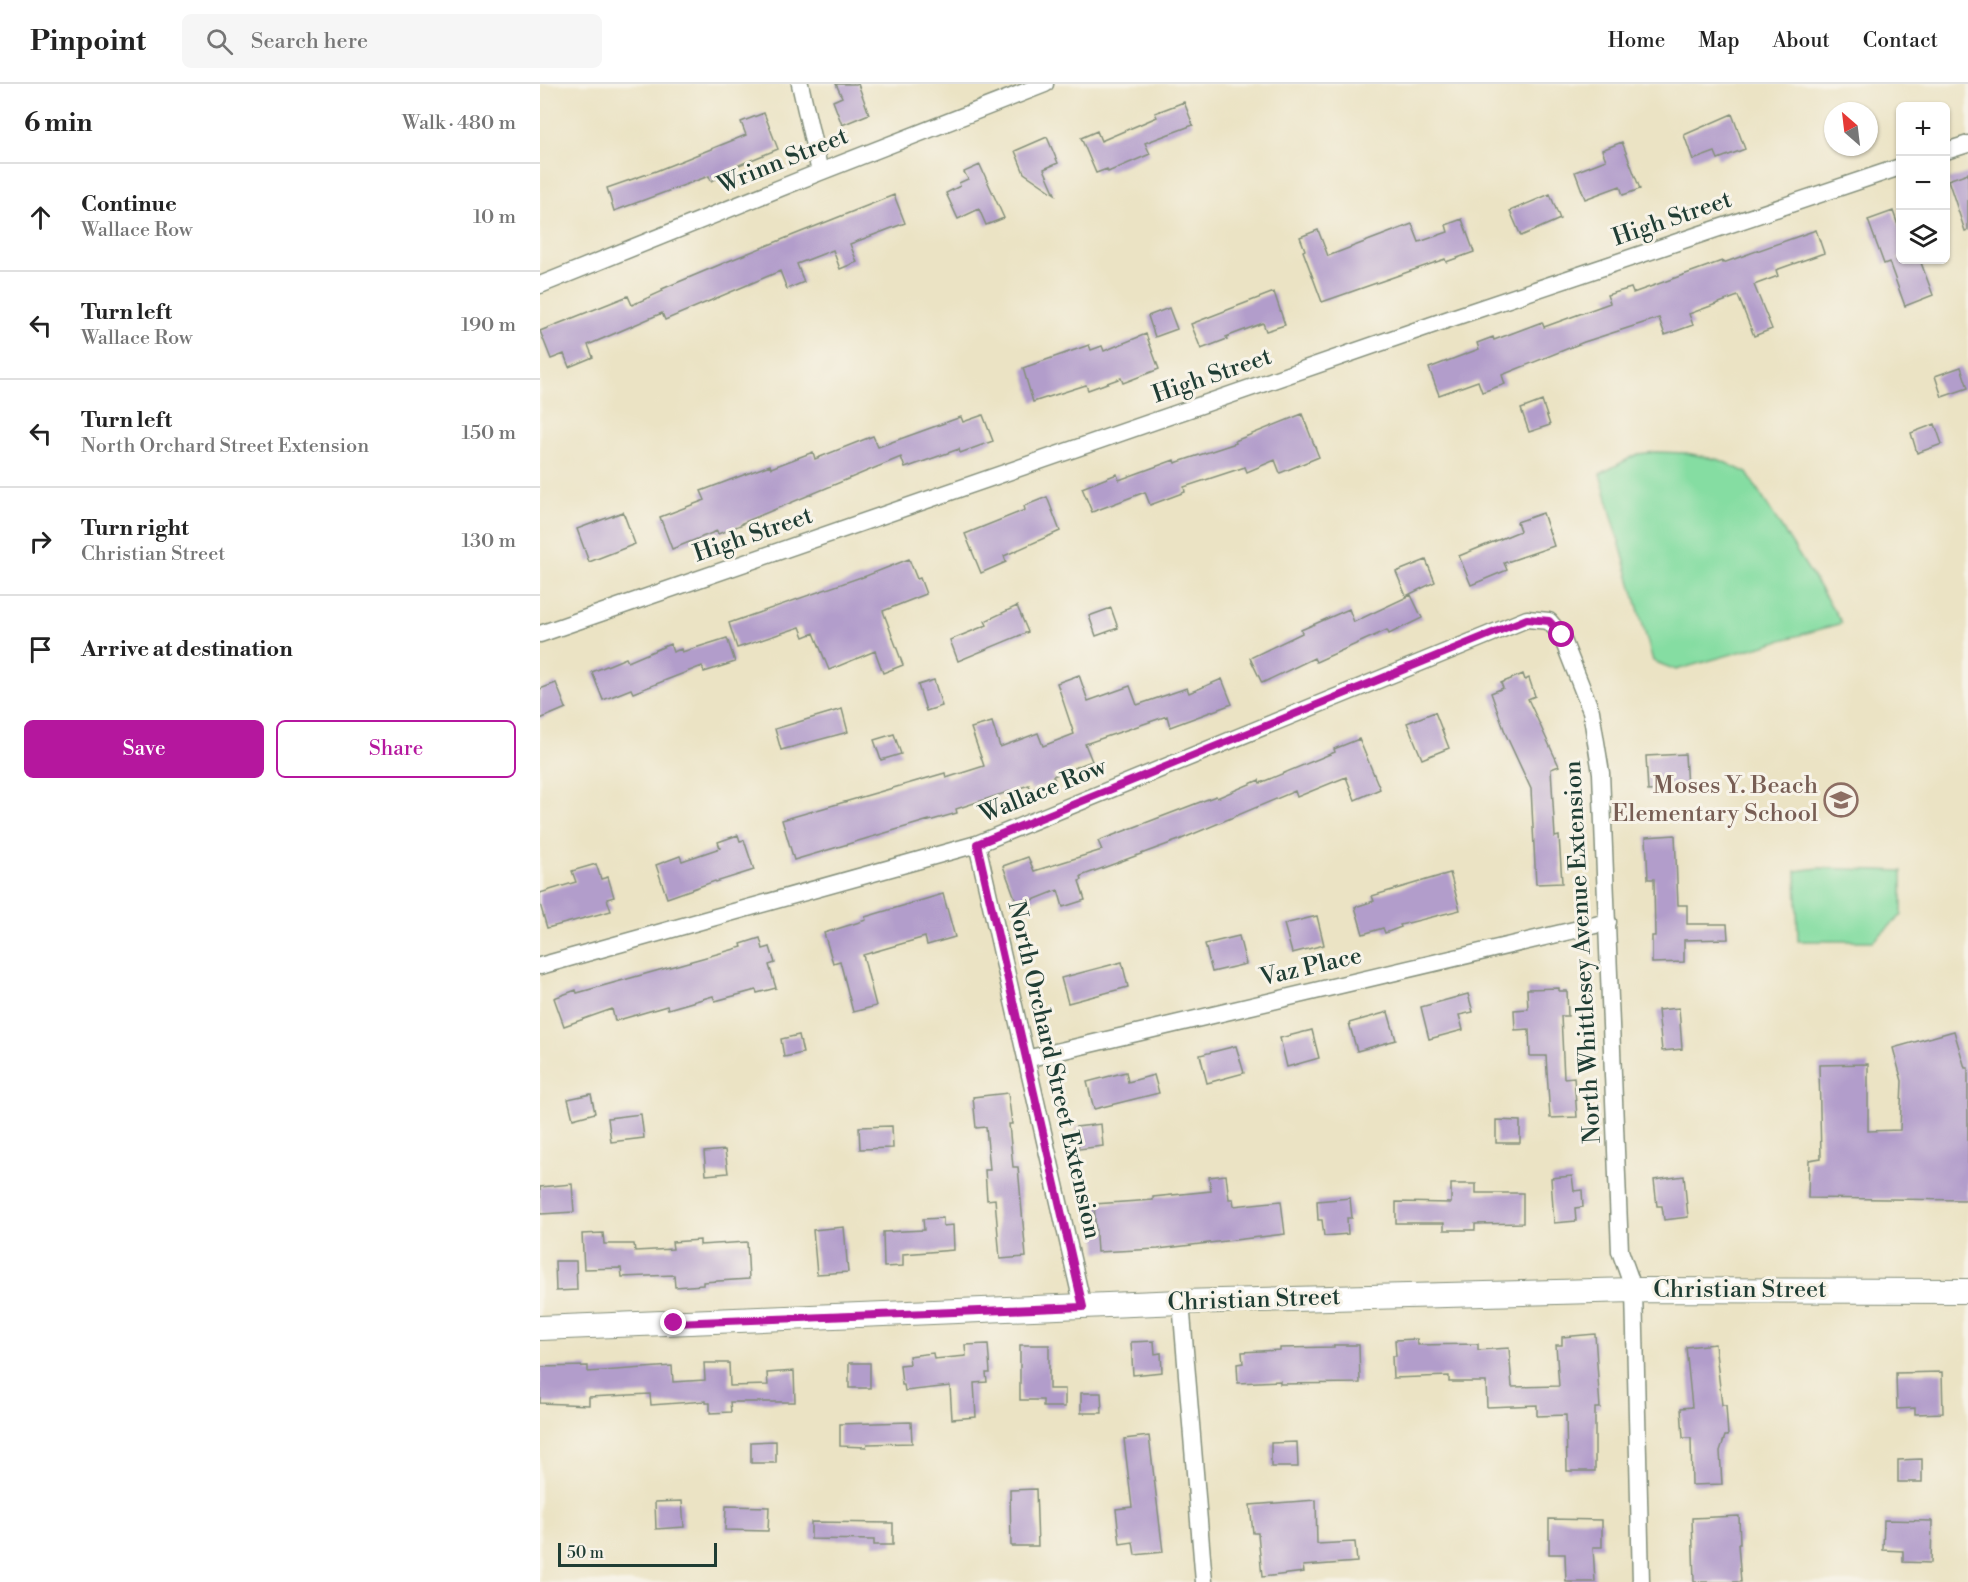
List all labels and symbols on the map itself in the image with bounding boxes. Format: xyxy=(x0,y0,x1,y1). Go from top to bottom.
north arrow xyxy=(1824,102,1878,156)
street label: Wrinn Street xyxy=(712,121,853,201)
street label: High Street xyxy=(1608,184,1736,253)
street label: High Street xyxy=(1148,341,1276,410)
street label: High Street xyxy=(689,500,817,569)
route start xyxy=(1548,621,1574,647)
street label: Wallace Row xyxy=(974,751,1112,830)
street label: North Whittlesey Avenue Extension xyxy=(1558,760,1608,1144)
place label: Moses Y. Beach Elementary School xyxy=(1612,771,1818,829)
school or university icon: Moses Y. Beach Elementary School xyxy=(1823,782,1859,818)
street label: North Orchard Street Extension xyxy=(1000,898,1108,1242)
street label: Vaz Place xyxy=(1256,941,1365,993)
street label: Christian Street xyxy=(1653,1275,1827,1305)
street label: Christian Street xyxy=(1167,1282,1342,1318)
route end xyxy=(660,1309,686,1335)
scale bar xyxy=(558,1540,717,1568)

